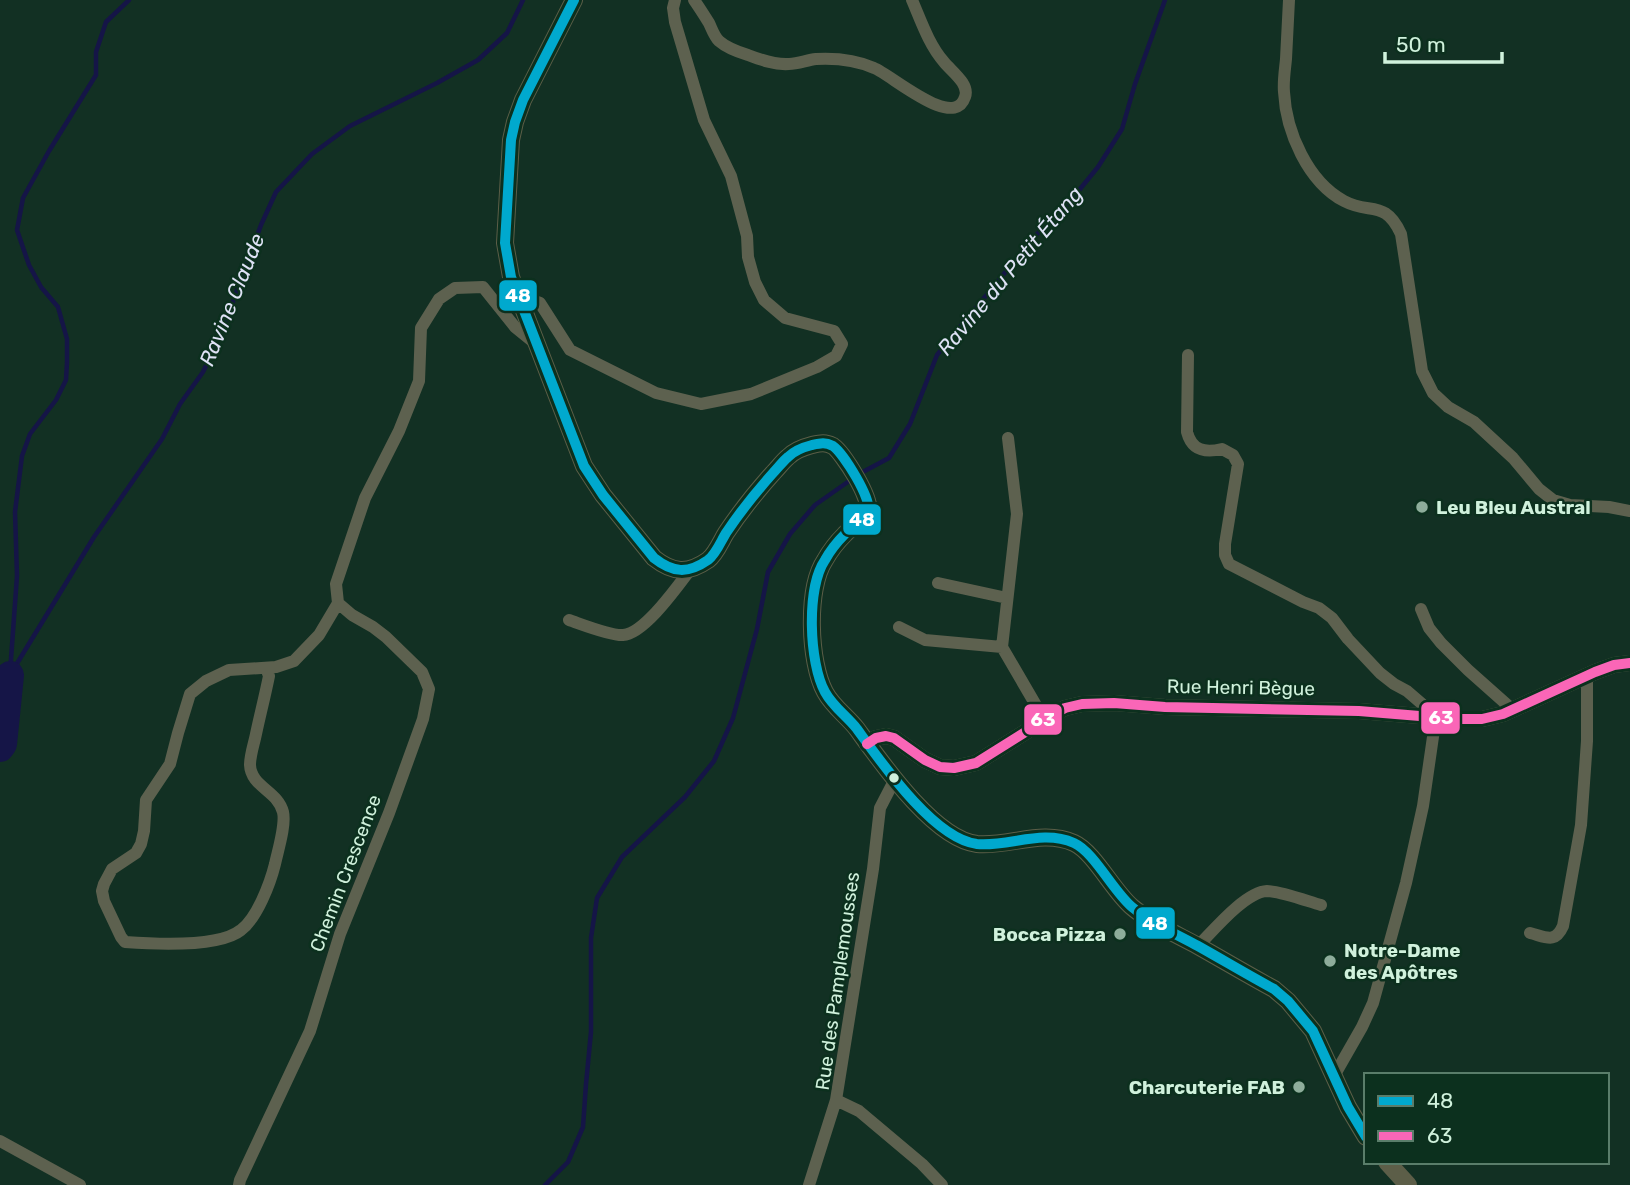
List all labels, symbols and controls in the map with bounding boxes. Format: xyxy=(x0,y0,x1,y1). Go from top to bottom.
scale bar xyxy=(1385,21,1502,65)
text: 50 m xyxy=(1396,32,1446,57)
water label: Ravine du Petit Étang xyxy=(932,181,1088,360)
water label: Ravine Claude xyxy=(194,230,270,370)
line badge: 48 xyxy=(498,279,538,312)
text: 48 xyxy=(505,284,531,307)
place label: Leu Bleu Austral xyxy=(1436,496,1591,519)
marker: Leu Bleu Austral xyxy=(1414,499,1430,515)
line badge: 48 xyxy=(842,503,882,536)
text: 48 xyxy=(849,508,875,531)
street label: Rue Henri Bègue xyxy=(1167,675,1315,700)
line badge: 63 xyxy=(1420,701,1461,735)
line badge: 63 xyxy=(1023,703,1063,736)
text: 63 xyxy=(1429,706,1453,729)
text: 63 xyxy=(1031,708,1055,731)
unlabelled marker xyxy=(887,771,901,785)
street label: Chemin Crescence xyxy=(305,791,386,955)
street label: Rue des Pamplemousses xyxy=(811,870,864,1092)
line badge: 48 xyxy=(1135,906,1176,940)
text: 48 xyxy=(1142,912,1168,935)
place label: Bocca Pizza xyxy=(993,923,1106,946)
marker: Bocca Pizza xyxy=(1112,926,1128,942)
place label: Notre-Dame des Apôtres xyxy=(1344,939,1460,984)
marker: Notre-Dame des Apôtres xyxy=(1322,953,1338,969)
legend xyxy=(1364,1073,1609,1164)
place label: Charcuterie FAB xyxy=(1129,1076,1285,1099)
marker: Charcuterie FAB xyxy=(1291,1079,1307,1095)
text: 48 xyxy=(1427,1088,1453,1113)
text: 63 xyxy=(1427,1123,1452,1148)

